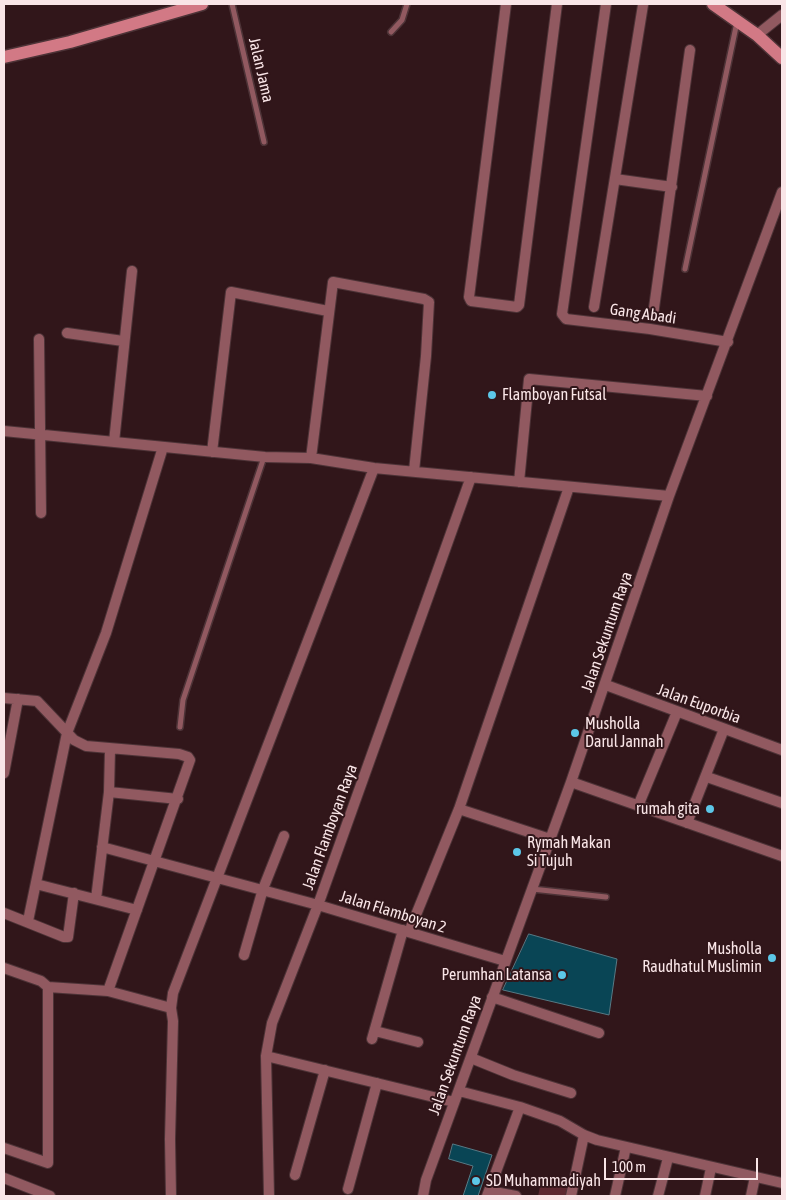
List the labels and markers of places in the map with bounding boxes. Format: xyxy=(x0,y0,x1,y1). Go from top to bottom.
place label: Flamboyan Futsal xyxy=(502,385,606,405)
marker: Flamboyan Futsal xyxy=(486,389,498,401)
place label: Musholla Darul Jannah xyxy=(585,714,664,752)
marker: Musholla Darul Jannah xyxy=(569,727,581,739)
place label: rumah gita xyxy=(636,799,700,819)
marker: rumah gita xyxy=(704,803,716,815)
place label: Rymah Makan Si Tujuh xyxy=(527,833,611,871)
marker: Rymah Makan Si Tujuh xyxy=(511,846,523,858)
place label: Musholla Raudhatul Muslimin xyxy=(642,939,762,977)
marker: Musholla Raudhatul Muslimin xyxy=(766,952,778,964)
place label: Perumhan Latansa xyxy=(441,965,552,985)
marker: Perumhan Latansa xyxy=(556,969,568,981)
place label: SD Muhammadiyah xyxy=(486,1171,601,1191)
marker: SD Muhammadiyah xyxy=(470,1175,482,1187)

